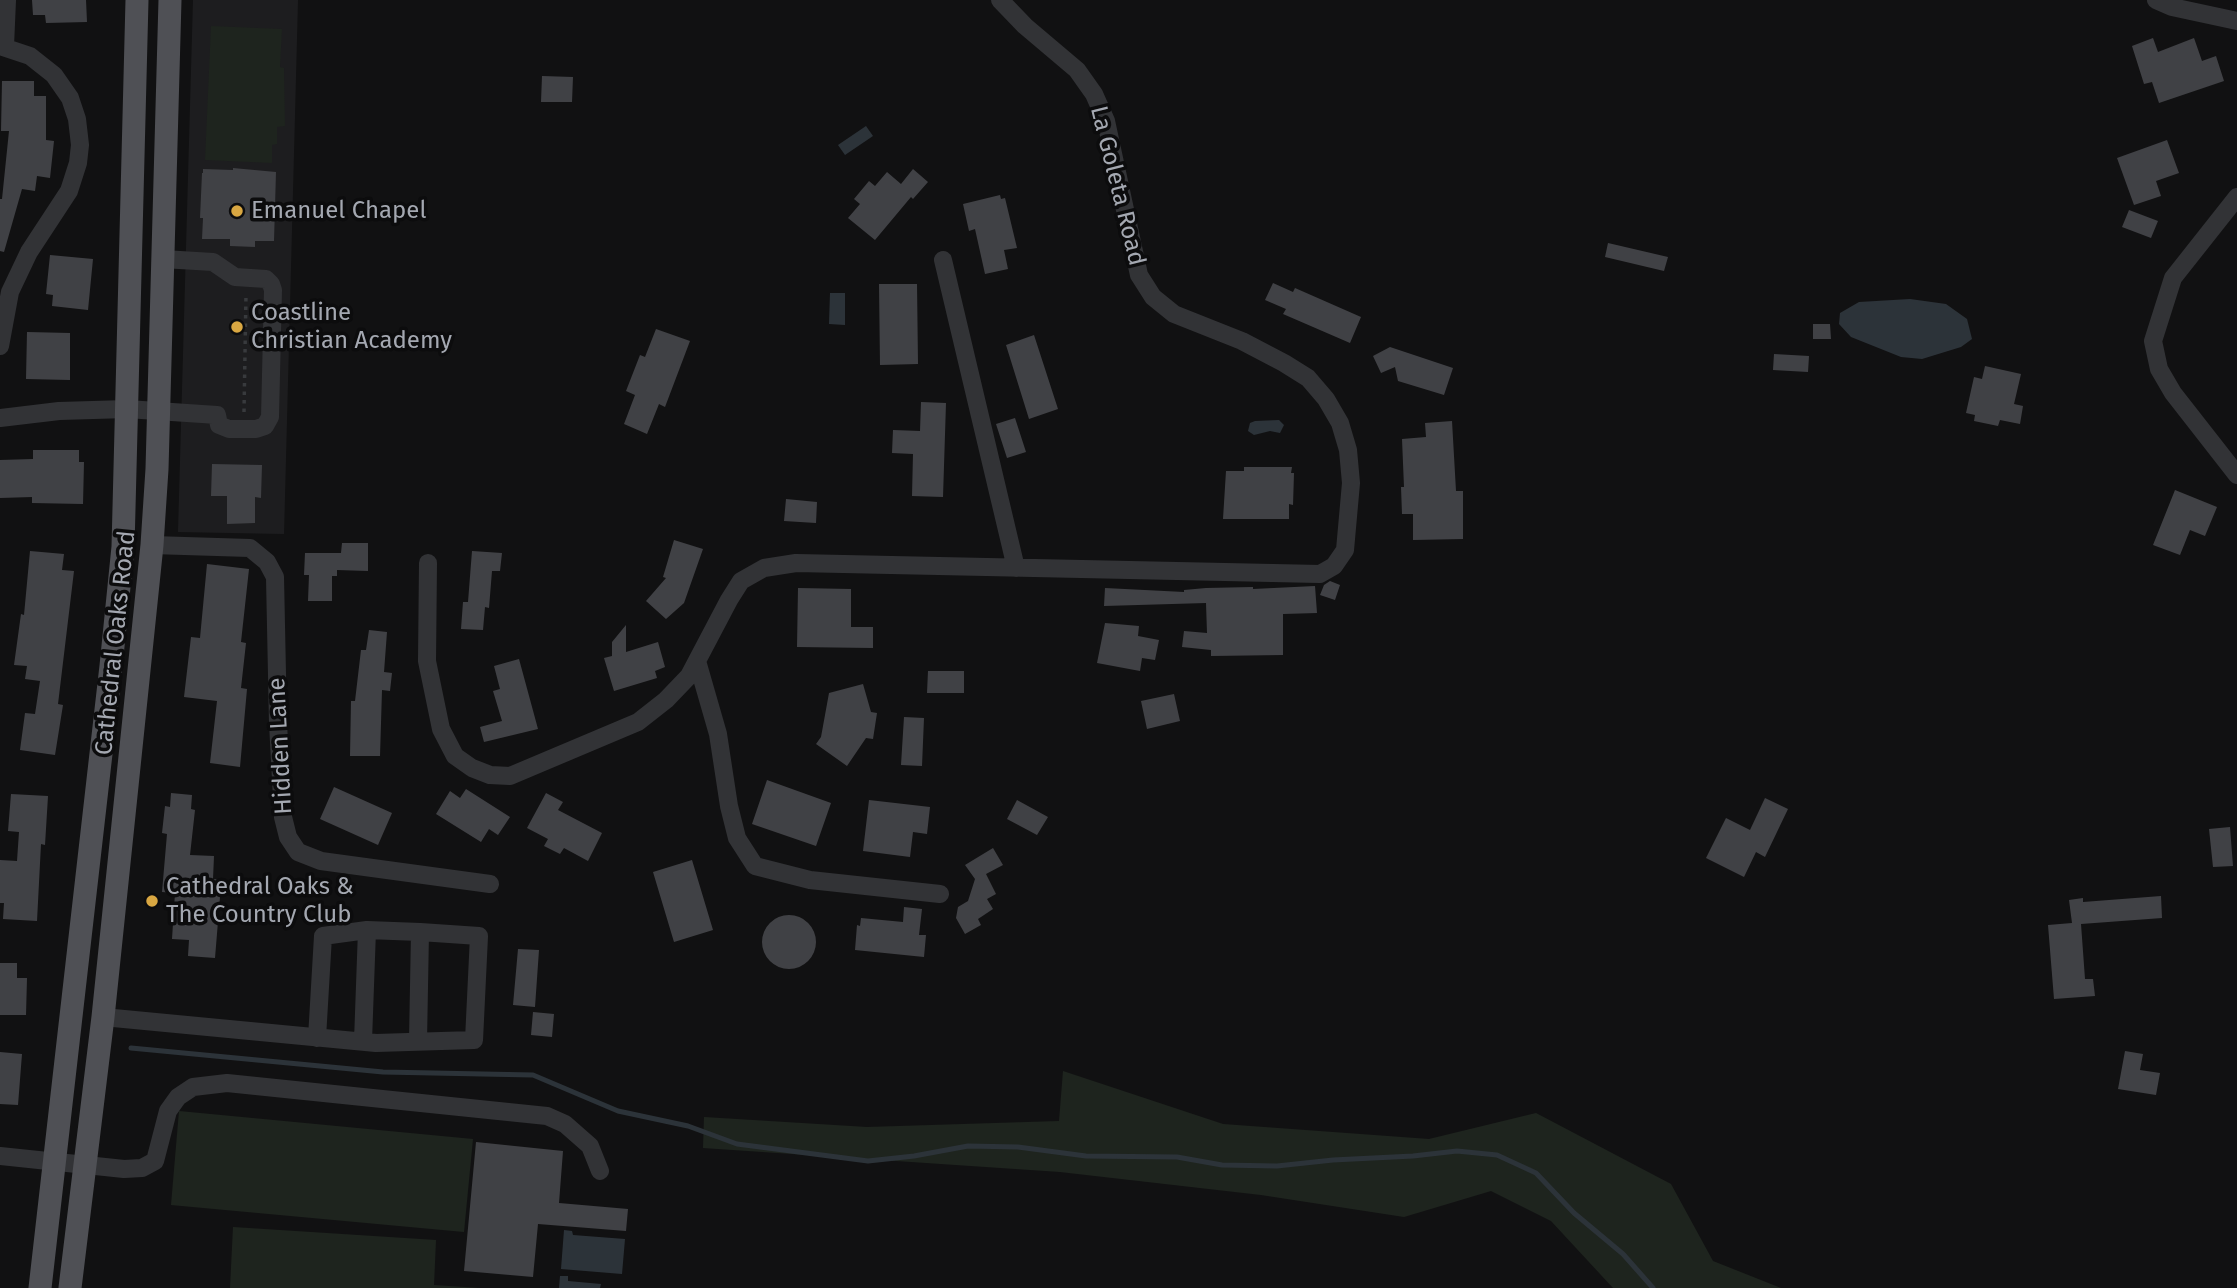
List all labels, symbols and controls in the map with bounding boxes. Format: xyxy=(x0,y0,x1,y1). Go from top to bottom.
street label: La Goleta Road xyxy=(1083,103,1151,269)
place label: Emanuel Chapel xyxy=(251,197,426,225)
marker: Emanuel Chapel xyxy=(229,203,245,219)
place label: Coastline Christian Academy xyxy=(251,299,452,355)
marker: Coastline Christian Academy xyxy=(229,319,245,335)
street label: Cathedral Oaks Road xyxy=(90,529,142,757)
street label: Hidden Lane xyxy=(263,677,299,815)
place label: Cathedral Oaks & The Country Club xyxy=(166,873,354,929)
marker: Cathedral Oaks & The Country Club xyxy=(144,893,160,909)

